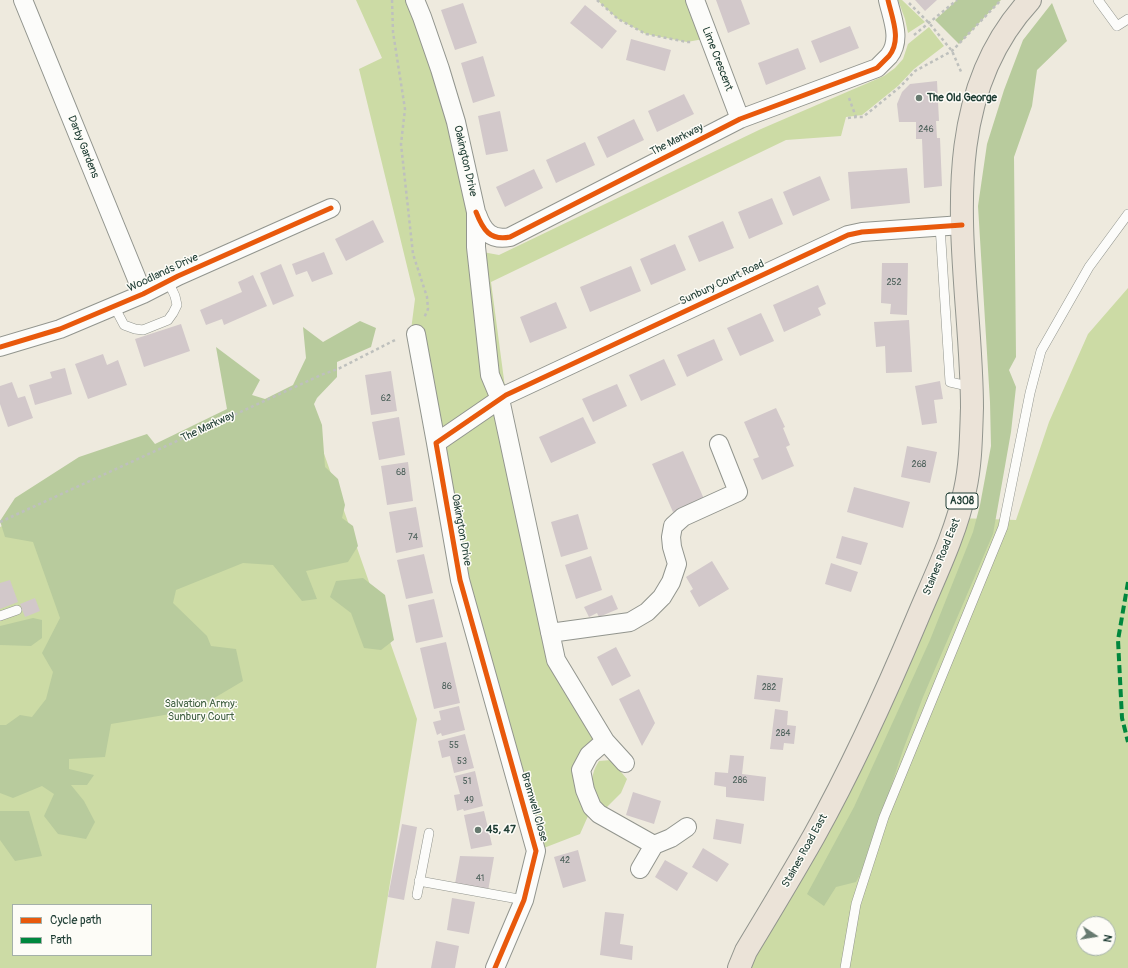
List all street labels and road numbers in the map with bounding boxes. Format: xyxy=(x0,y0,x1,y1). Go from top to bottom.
street label: Lime Crescent xyxy=(699,25,735,93)
street label: Darby Gardens xyxy=(64,114,102,180)
street label: The Markway xyxy=(648,121,706,159)
street label: Oakington Drive xyxy=(450,124,480,198)
street label: Woodlands Drive xyxy=(126,251,200,295)
street label: Sunbury Court Road xyxy=(678,258,766,308)
street label: The Markway xyxy=(179,409,237,445)
street label: Oakington Drive xyxy=(448,493,474,567)
road number: A308 xyxy=(946,493,978,509)
street label: Staines Road East xyxy=(921,516,963,598)
street label: Bramwell Close xyxy=(518,771,550,843)
street label: Staines Road East xyxy=(779,812,831,890)

